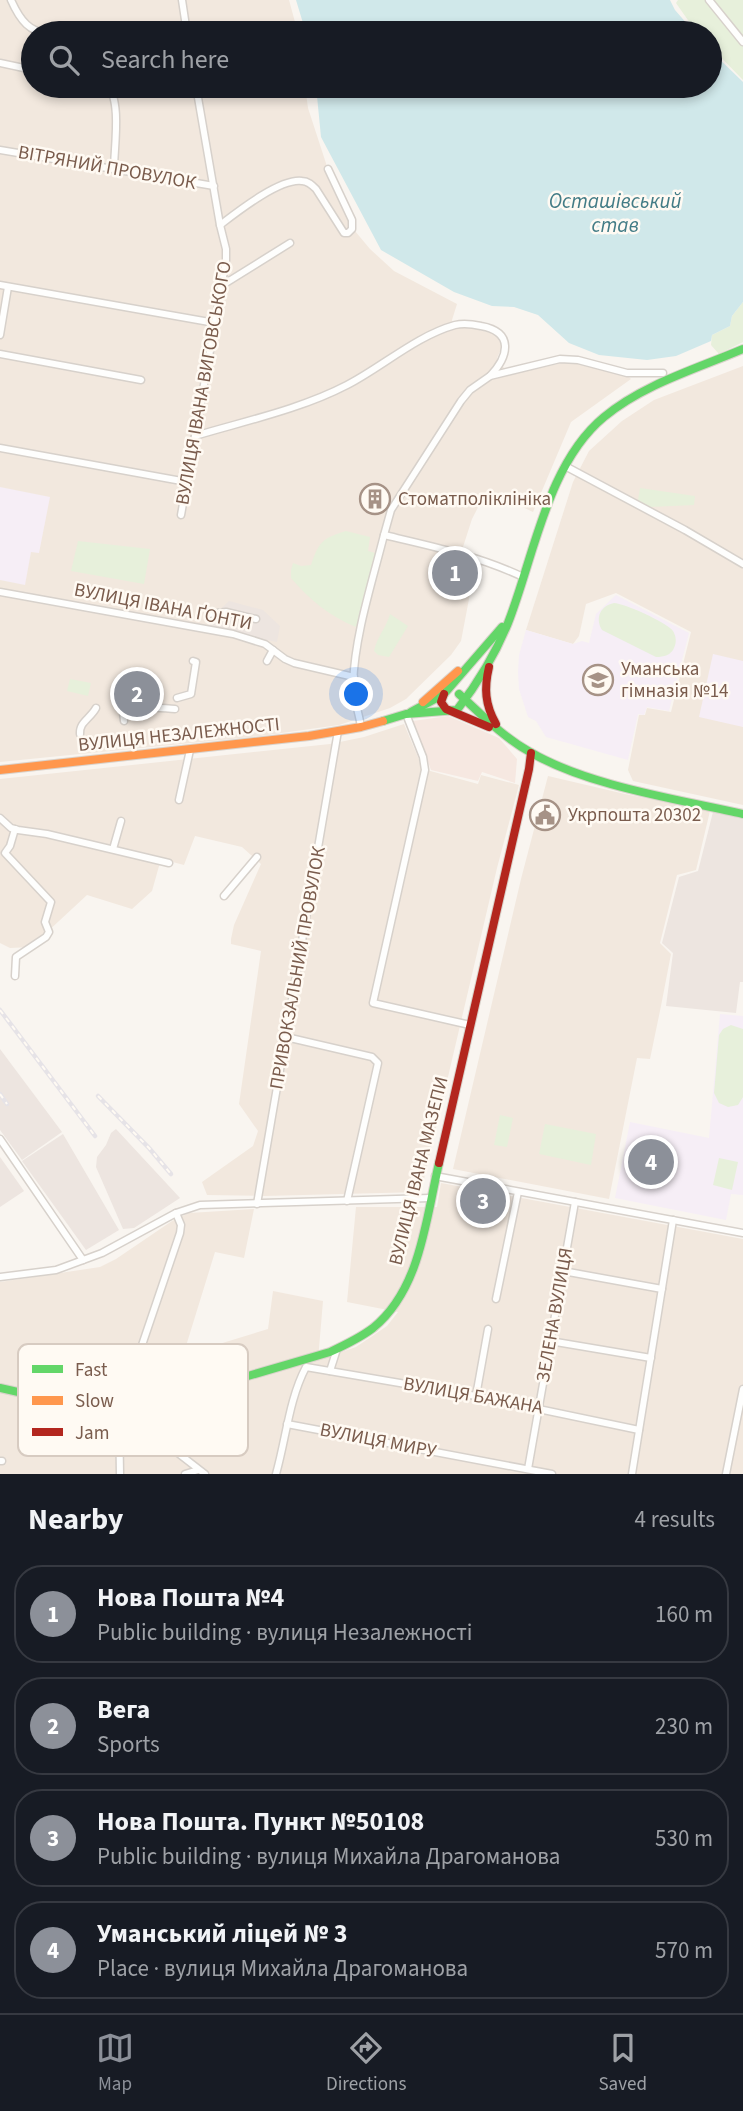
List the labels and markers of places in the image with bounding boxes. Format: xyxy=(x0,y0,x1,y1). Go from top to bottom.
building icon: Стоматполіклініка xyxy=(358,482,392,516)
place label: Стоматполіклініка xyxy=(398,486,551,513)
pin: 1 xyxy=(432,547,478,599)
place label: Уманська гімназія №14 xyxy=(621,656,729,705)
school or university icon: Уманська гімназія №14 xyxy=(581,663,615,697)
pin: 2 xyxy=(114,668,160,720)
public building icon: Укрпошта 20302 xyxy=(528,798,562,832)
place label: Укрпошта 20302 xyxy=(568,802,701,829)
pin: 4 xyxy=(628,1136,674,1188)
pin: 3 xyxy=(460,1175,506,1227)

